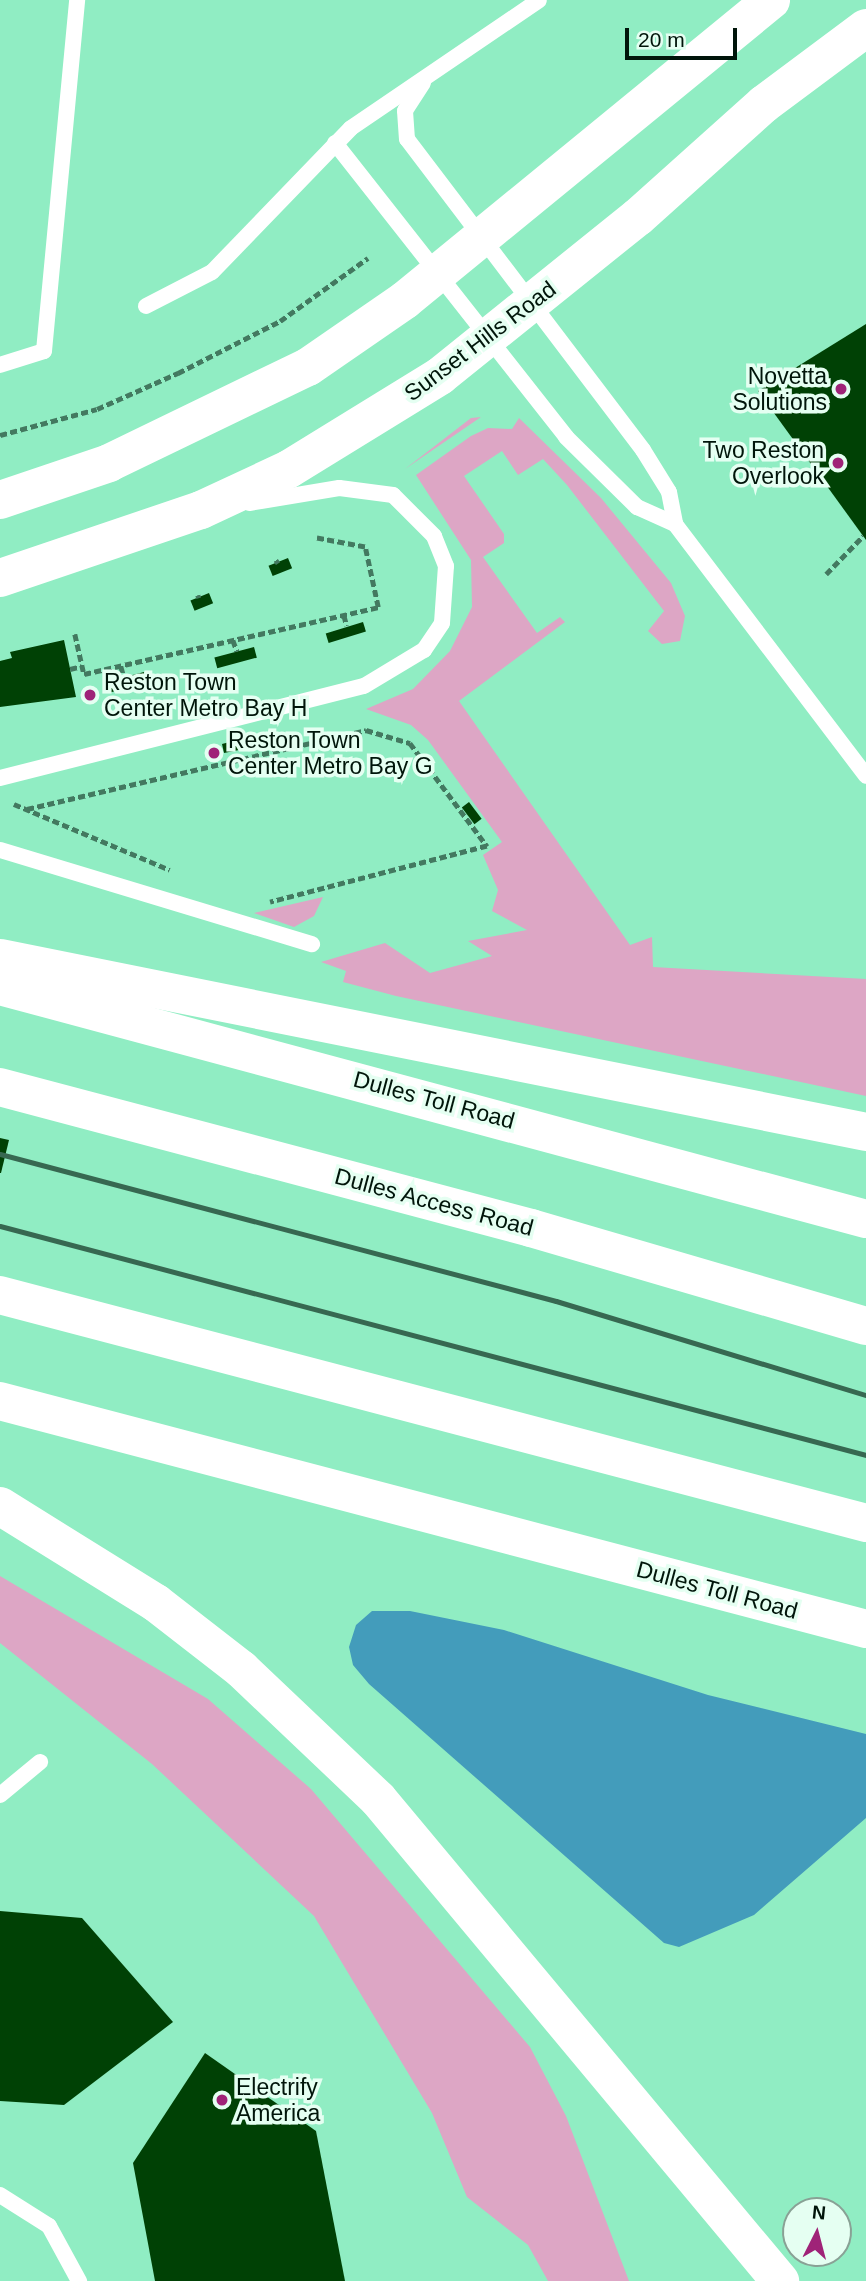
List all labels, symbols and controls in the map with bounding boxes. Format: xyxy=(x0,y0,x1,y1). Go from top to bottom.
scale bar xyxy=(628,14,740,58)
text: 20 m xyxy=(638,28,685,51)
street label: Sunset Hills Road xyxy=(399,275,561,407)
place label: Novetta Solutions xyxy=(732,362,827,416)
marker: Novetta Solutions xyxy=(833,381,849,397)
place label: Two Reston Overlook xyxy=(703,436,824,490)
marker: Two Reston Overlook xyxy=(830,455,846,471)
place label: Reston Town Center Metro Bay H xyxy=(104,668,307,722)
marker: Reston Town Center Metro Bay H xyxy=(82,687,98,703)
place label: Reston Town Center Metro Bay G xyxy=(228,726,433,780)
marker: Reston Town Center Metro Bay G xyxy=(206,745,222,761)
street label: Dulles Toll Road xyxy=(350,1065,518,1135)
street label: Dulles Access Road xyxy=(331,1162,537,1242)
street label: Dulles Toll Road xyxy=(633,1555,801,1625)
place label: Electrify America xyxy=(236,2073,320,2127)
marker: Electrify America xyxy=(214,2092,230,2108)
north arrow xyxy=(782,2197,852,2267)
text: N xyxy=(811,2201,827,2224)

